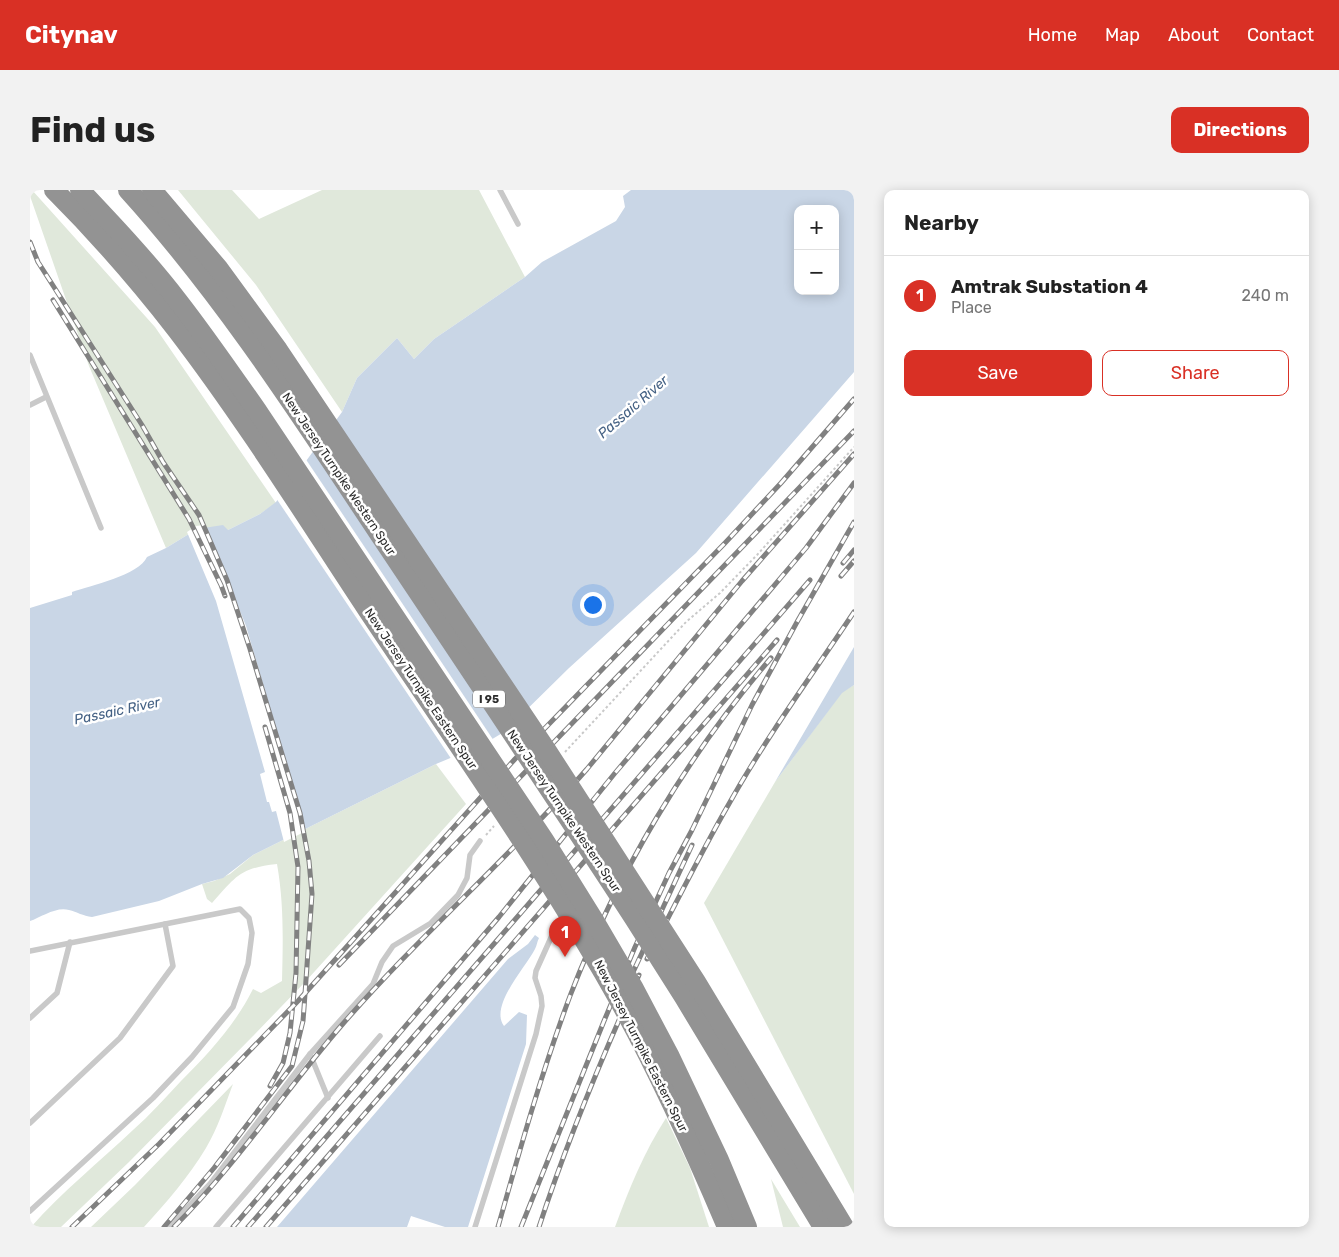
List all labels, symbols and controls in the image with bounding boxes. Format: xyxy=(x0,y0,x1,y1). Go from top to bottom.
text: Citynav xyxy=(25,21,118,49)
text: Home xyxy=(1028,24,1077,46)
text: Map xyxy=(1105,24,1140,46)
text: About xyxy=(1168,24,1219,46)
text: Contact xyxy=(1247,24,1314,46)
button: Directions xyxy=(1171,107,1309,153)
text: Find us xyxy=(30,109,155,151)
map controls xyxy=(794,205,839,295)
button: + xyxy=(794,205,839,250)
text: Nearby xyxy=(904,210,979,235)
button: − xyxy=(794,250,839,295)
text: Amtrak Substation 4 xyxy=(951,275,1148,298)
text: 1 xyxy=(916,286,924,305)
text: 240 m xyxy=(1242,286,1289,305)
text: Place xyxy=(951,298,992,317)
button: Save xyxy=(904,350,1092,396)
button: Share xyxy=(1102,350,1289,396)
water label: Passaic River xyxy=(594,371,672,442)
street label: New Jersey Turnpike Western Spur xyxy=(279,390,399,558)
your location xyxy=(580,592,606,618)
street label: New Jersey Turnpike Eastern Spur xyxy=(362,606,480,772)
road number: I 95 xyxy=(473,690,505,708)
water label: Passaic River xyxy=(72,693,162,728)
street label: New Jersey Turnpike Western Spur xyxy=(504,727,624,895)
pin: 1 xyxy=(549,916,581,957)
street label: New Jersey Turnpike Eastern Spur xyxy=(591,958,691,1135)

